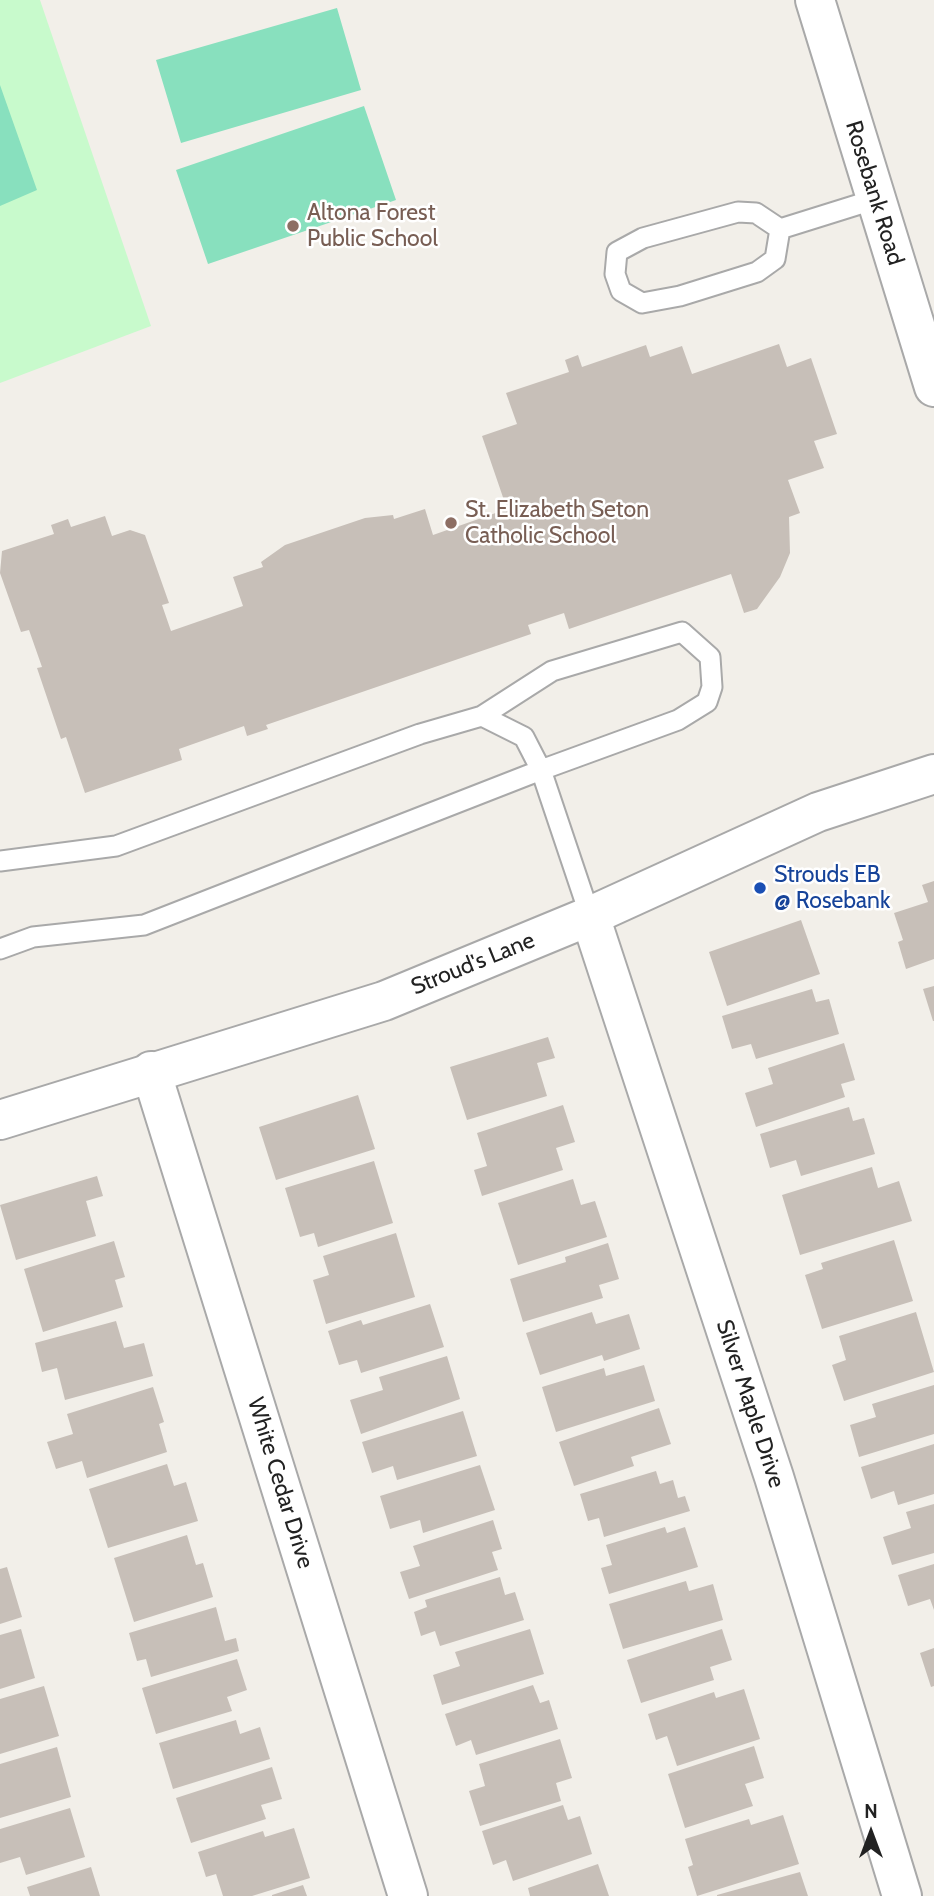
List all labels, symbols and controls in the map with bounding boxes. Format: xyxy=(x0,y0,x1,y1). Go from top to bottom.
street label: Rosebank Road xyxy=(839,118,909,268)
place label: Altona Forest Public School xyxy=(307,199,438,253)
marker: Altona Forest Public School xyxy=(285,218,301,234)
place label: St. Elizabeth Seton Catholic School xyxy=(465,496,649,550)
marker: St. Elizabeth Seton Catholic School xyxy=(443,515,459,531)
place label: Strouds EB @ Rosebank xyxy=(774,861,890,915)
marker: Strouds EB @ Rosebank xyxy=(752,880,768,896)
street label: Stroud's Lane xyxy=(407,927,539,1001)
street label: Silver Maple Drive xyxy=(710,1317,790,1491)
street label: White Cedar Drive xyxy=(241,1394,319,1572)
north arrow xyxy=(836,1798,906,1868)
text: N xyxy=(864,1800,878,1823)

